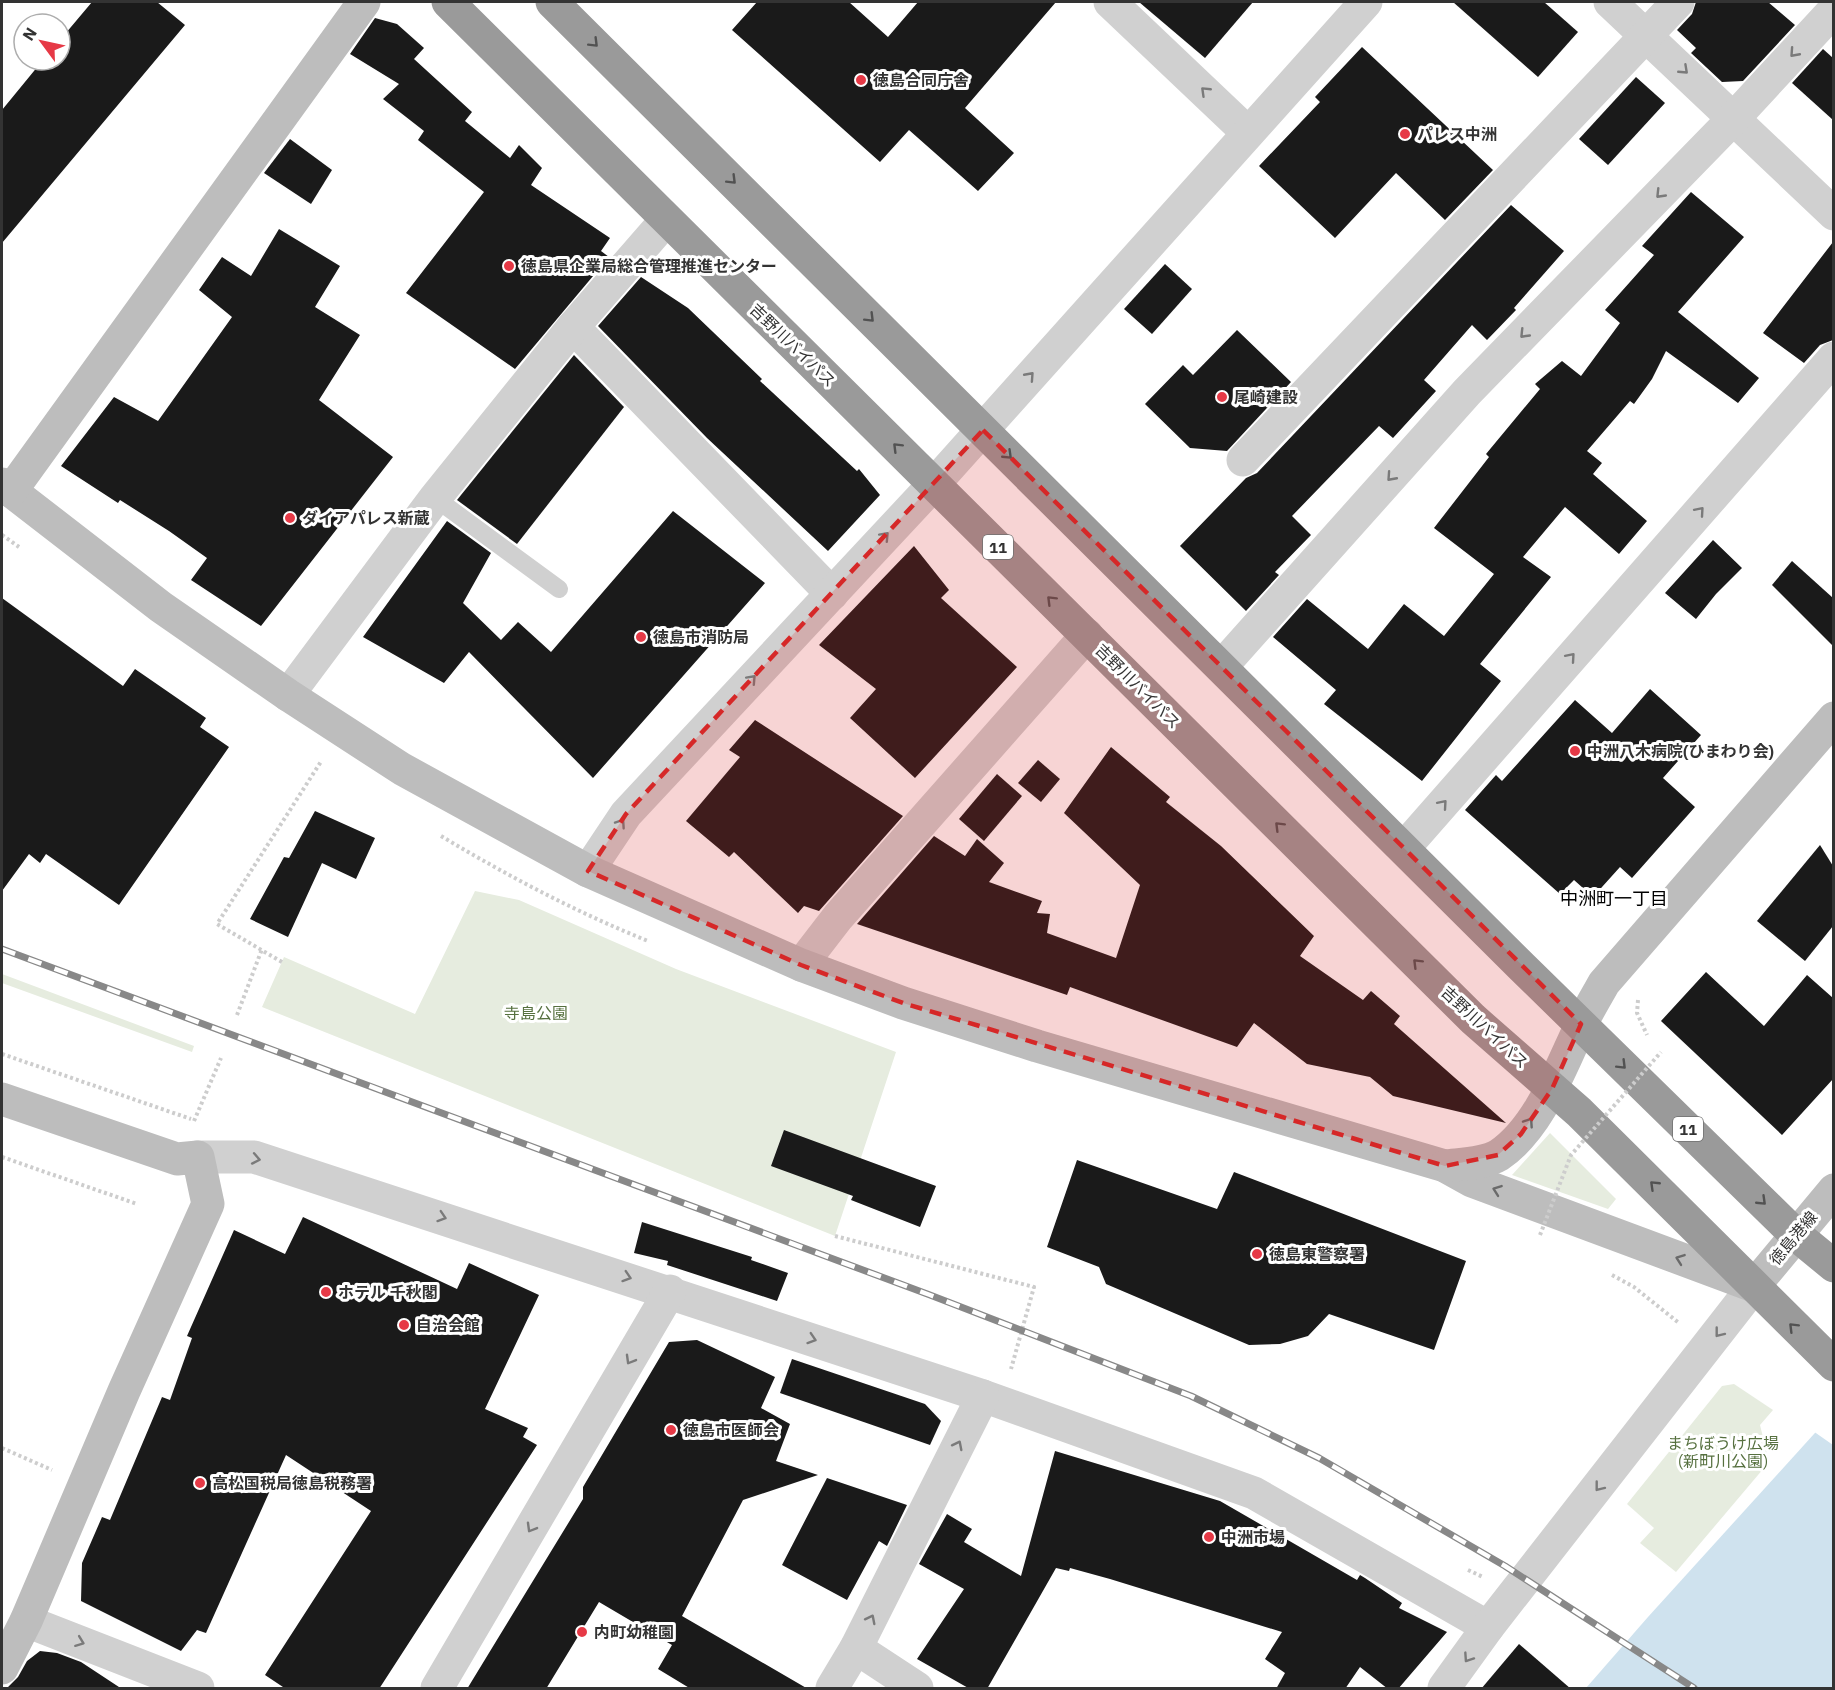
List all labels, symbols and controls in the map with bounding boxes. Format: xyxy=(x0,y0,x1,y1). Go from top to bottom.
north arrow xyxy=(12,12,72,72)
text: N xyxy=(18,24,41,44)
one-way arrow xyxy=(586,35,597,46)
one-way arrow xyxy=(1790,46,1801,56)
one-way arrow xyxy=(1677,63,1688,74)
place label: 徳島合同庁舎 xyxy=(873,70,969,90)
marker: 徳島合同庁舎 xyxy=(854,73,868,87)
one-way arrow xyxy=(1201,88,1212,99)
place label: パレス中洲 xyxy=(1417,124,1497,144)
marker: パレス中洲 xyxy=(1398,127,1412,141)
one-way arrow xyxy=(724,173,735,184)
one-way arrow xyxy=(1656,188,1667,198)
place label: 徳島県企業局総合管理推進センター xyxy=(521,256,777,276)
marker: 徳島県企業局総合管理推進センター xyxy=(502,259,516,273)
street label: 吉野川バイパス xyxy=(746,299,840,391)
one-way arrow xyxy=(863,310,874,321)
one-way arrow xyxy=(1520,327,1531,338)
one-way arrow xyxy=(1023,372,1034,383)
place label: 尾崎建設 xyxy=(1234,387,1298,407)
marker: 尾崎建設 xyxy=(1215,390,1229,404)
one-way arrow xyxy=(894,444,905,455)
one-way arrow xyxy=(1001,448,1012,459)
one-way arrow xyxy=(1387,470,1398,481)
one-way arrow xyxy=(1693,507,1704,517)
place label: ダイアパレス新蔵 xyxy=(302,508,430,528)
marker: ダイアパレス新蔵 xyxy=(283,511,297,525)
one-way arrow xyxy=(878,532,889,543)
road number: 11 xyxy=(983,535,1013,559)
one-way arrow xyxy=(1047,596,1058,607)
place label: 徳島市消防局 xyxy=(653,627,749,647)
marker: 徳島市消防局 xyxy=(634,630,648,644)
street label: 吉野川バイパス xyxy=(1091,639,1185,733)
one-way arrow xyxy=(1564,653,1575,664)
one-way arrow xyxy=(745,675,756,686)
place label: 中洲八木病院(ひまわり会) xyxy=(1587,741,1774,761)
marker: 中洲八木病院(ひまわり会) xyxy=(1568,744,1582,758)
one-way arrow xyxy=(1436,800,1447,811)
one-way arrow xyxy=(614,818,625,829)
one-way arrow xyxy=(1275,822,1286,833)
district label: 中洲町一丁目 xyxy=(1560,887,1668,910)
one-way arrow xyxy=(1413,960,1424,971)
street label: 吉野川バイパス xyxy=(1437,982,1533,1072)
park label: 寺島公園 xyxy=(504,1003,568,1023)
one-way arrow xyxy=(1615,1058,1626,1069)
road number: 11 xyxy=(1673,1117,1703,1141)
one-way arrow xyxy=(1522,1118,1533,1129)
one-way arrow xyxy=(251,1152,261,1164)
one-way arrow xyxy=(1650,1182,1661,1193)
one-way arrow xyxy=(1492,1185,1503,1198)
one-way arrow xyxy=(1755,1194,1766,1205)
street label: 徳島港線 xyxy=(1765,1207,1821,1269)
one-way arrow xyxy=(436,1210,447,1222)
place label: 徳島東警察署 xyxy=(1269,1244,1365,1264)
marker: 徳島東警察署 xyxy=(1250,1247,1264,1261)
one-way arrow xyxy=(1675,1253,1686,1266)
one-way arrow xyxy=(621,1270,632,1282)
place label: ホテル 千秋閣 xyxy=(338,1282,438,1302)
marker: ホテル 千秋閣 xyxy=(319,1285,333,1299)
place label: 自治会館 xyxy=(416,1315,480,1335)
marker: 自治会館 xyxy=(397,1318,411,1332)
one-way arrow xyxy=(1790,1323,1801,1334)
one-way arrow xyxy=(1715,1326,1726,1337)
one-way arrow xyxy=(807,1331,817,1344)
one-way arrow xyxy=(626,1354,637,1364)
place label: 徳島市医師会 xyxy=(683,1420,779,1440)
marker: 徳島市医師会 xyxy=(664,1423,678,1437)
park label: まちぼうけ広場 (新町川公園) xyxy=(1667,1433,1779,1471)
one-way arrow xyxy=(951,1441,963,1452)
place label: 高松国税局徳島税務署 xyxy=(212,1473,372,1493)
marker: 高松国税局徳島税務署 xyxy=(193,1476,207,1490)
one-way arrow xyxy=(1596,1480,1607,1491)
one-way arrow xyxy=(527,1522,539,1532)
place label: 中洲市場 xyxy=(1221,1527,1285,1547)
marker: 中洲市場 xyxy=(1202,1530,1216,1544)
one-way arrow xyxy=(864,1615,875,1626)
place label: 内町幼稚園 xyxy=(594,1622,674,1642)
marker: 内町幼稚園 xyxy=(575,1625,589,1639)
one-way arrow xyxy=(74,1635,85,1647)
one-way arrow xyxy=(1463,1652,1475,1662)

